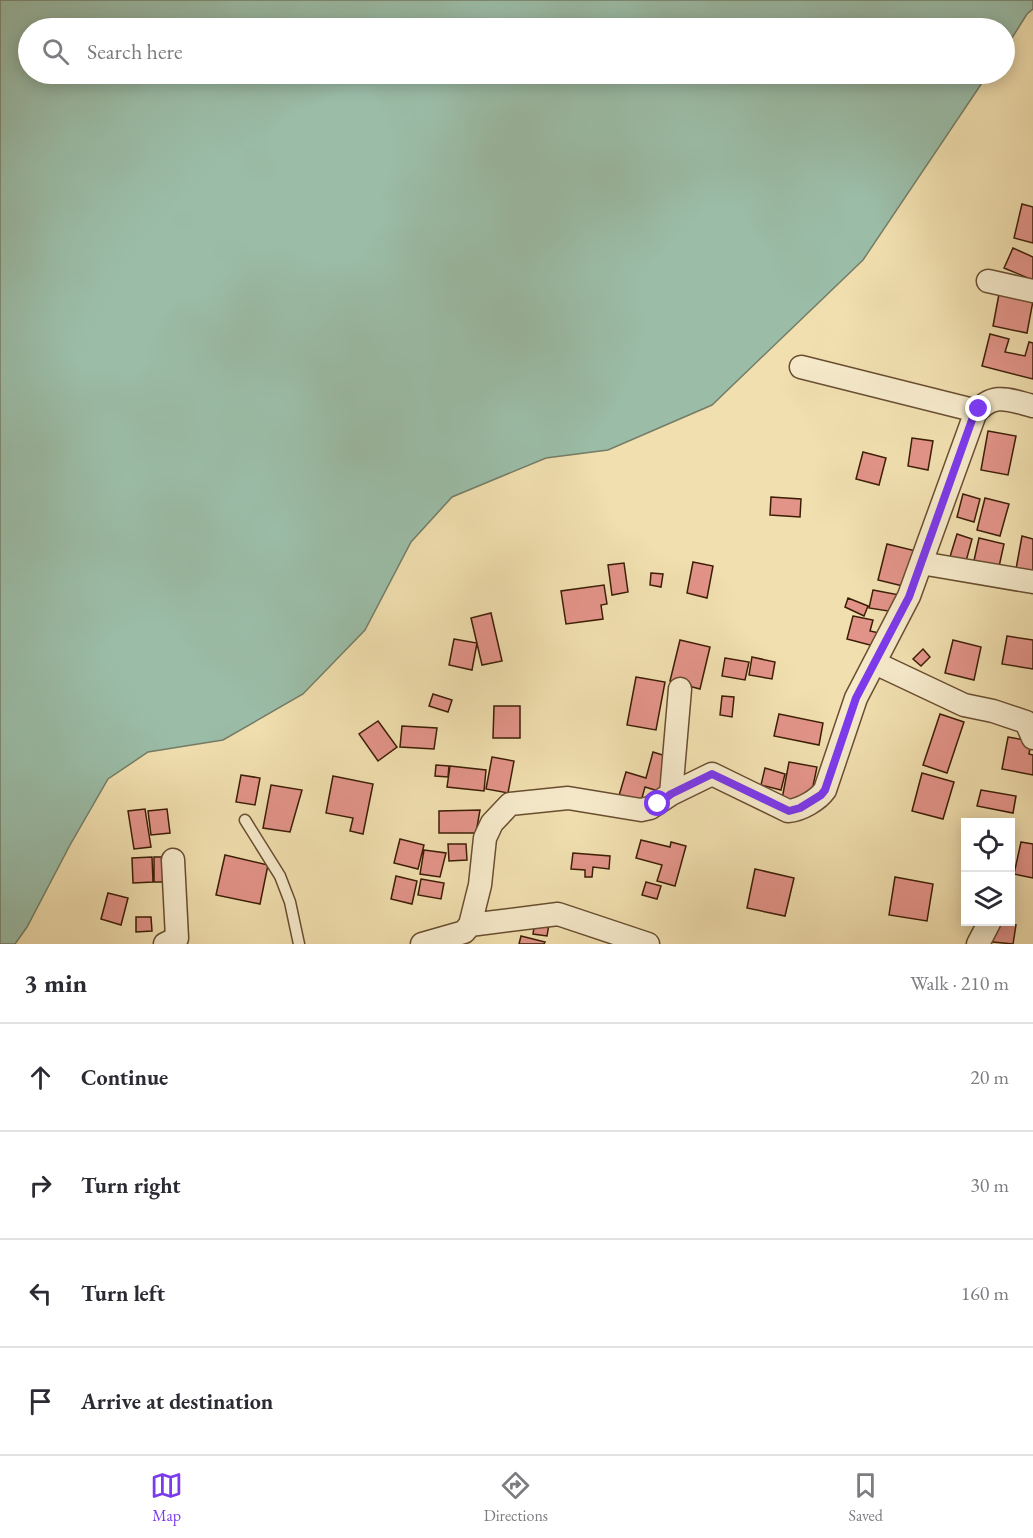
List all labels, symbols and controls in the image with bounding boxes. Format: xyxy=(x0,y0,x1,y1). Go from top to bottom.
search box xyxy=(18,18,1015,84)
icon: search xyxy=(39,35,72,68)
text: Search here xyxy=(87,37,182,66)
route end xyxy=(965,395,991,421)
route start xyxy=(644,790,670,816)
map controls xyxy=(961,818,1015,926)
button: locate xyxy=(961,818,1015,872)
button: layers xyxy=(961,872,1015,926)
text: 3 min xyxy=(24,966,87,1000)
text: Walk · 210 m xyxy=(910,970,1009,996)
icon: ahead xyxy=(24,1061,57,1094)
text: Continue xyxy=(81,1063,168,1092)
text: 20 m xyxy=(970,1064,1009,1090)
icon: right xyxy=(24,1169,57,1202)
text: Turn right xyxy=(81,1171,180,1200)
text: 30 m xyxy=(970,1172,1009,1198)
icon: left xyxy=(24,1277,57,1310)
text: Turn left xyxy=(81,1279,165,1308)
text: 160 m xyxy=(961,1280,1009,1306)
icon: arrive xyxy=(24,1385,57,1418)
text: Arrive at destination xyxy=(81,1387,273,1416)
tab: Map xyxy=(150,1469,183,1526)
tab: Directions xyxy=(484,1469,548,1526)
tab: Saved xyxy=(848,1469,883,1526)

